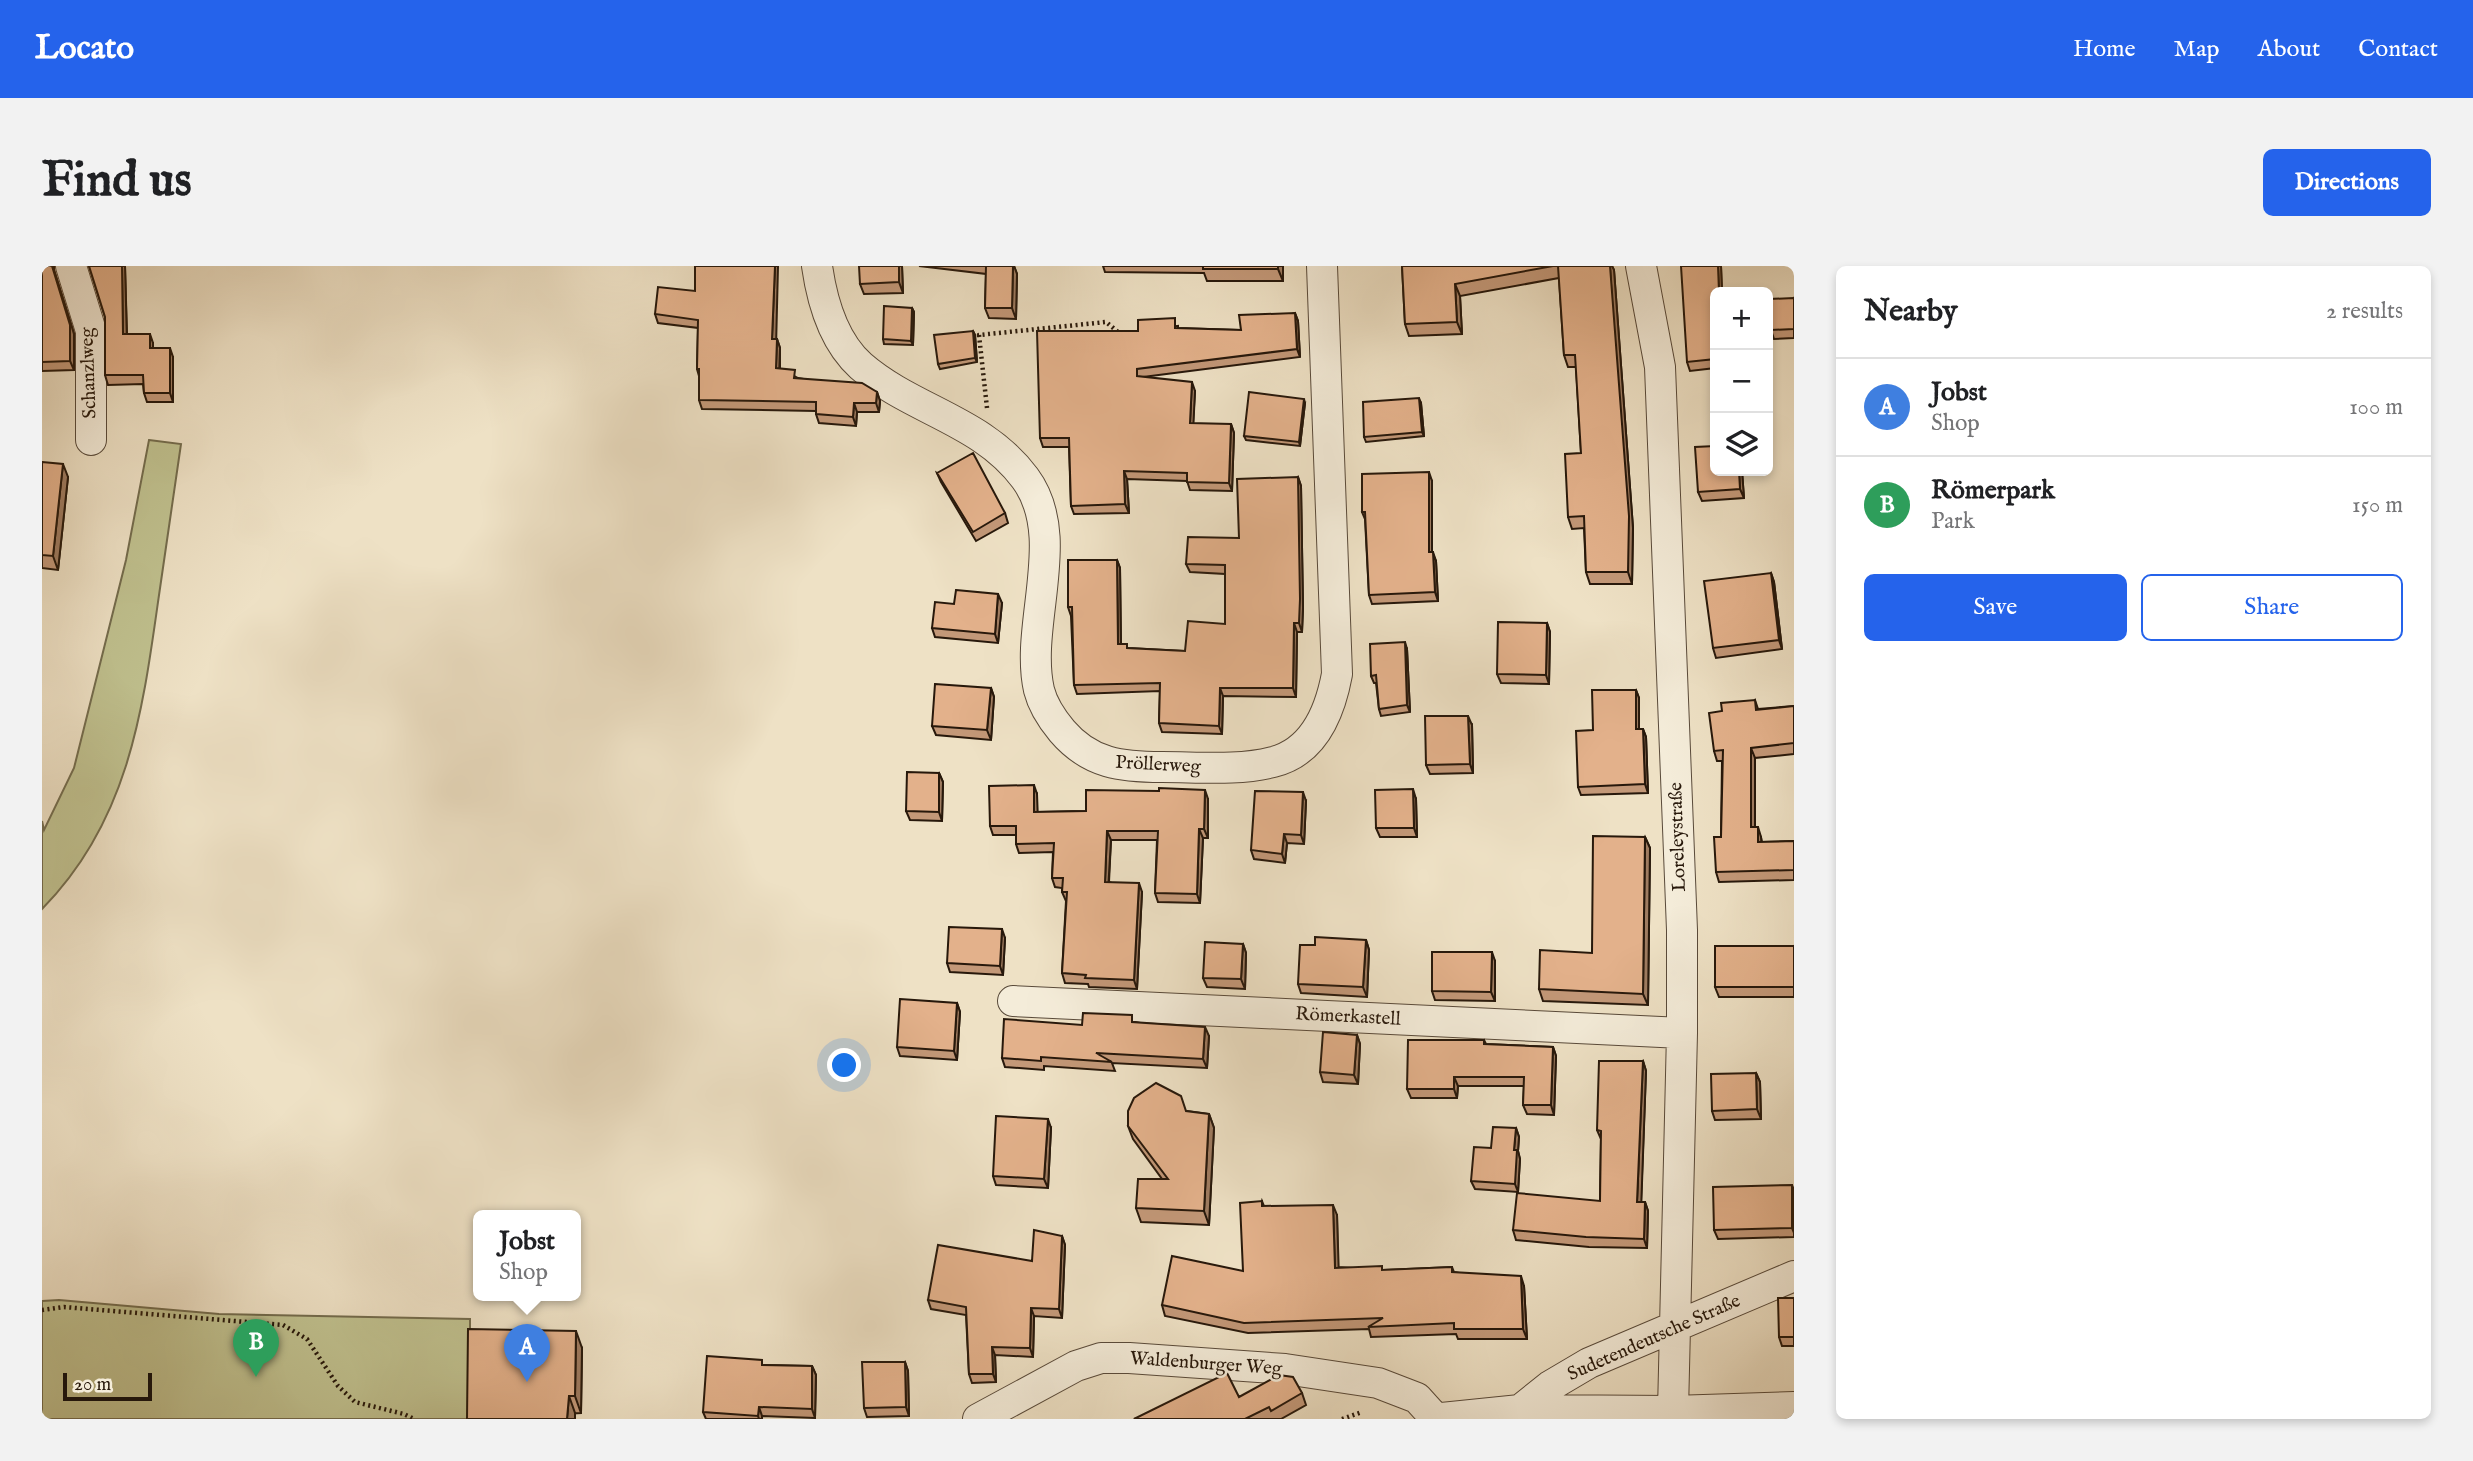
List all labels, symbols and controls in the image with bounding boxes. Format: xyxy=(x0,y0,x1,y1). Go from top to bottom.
text: Locato xyxy=(35,28,134,70)
text: Home xyxy=(2073,34,2136,65)
text: Map xyxy=(2174,34,2220,65)
text: About xyxy=(2258,34,2320,65)
text: Contact xyxy=(2358,34,2438,65)
button: Directions xyxy=(2263,149,2431,216)
text: Find us xyxy=(42,151,192,213)
map controls xyxy=(1710,287,1773,476)
button: + xyxy=(1710,287,1773,350)
text: Nearby xyxy=(1864,293,1957,331)
text: 2 results xyxy=(2326,297,2403,326)
street label: Schanzlweg xyxy=(75,326,103,419)
button: − xyxy=(1710,350,1773,413)
text: Jobst xyxy=(1931,376,1987,409)
text: A xyxy=(1879,393,1895,422)
text: 100 m xyxy=(2349,393,2403,422)
text: Shop xyxy=(1931,409,1980,438)
button: layers xyxy=(1710,413,1773,476)
text: Römerpark xyxy=(1931,474,2055,507)
text: B xyxy=(1879,491,1895,520)
text: 150 m xyxy=(2352,491,2403,520)
text: Park xyxy=(1931,507,1975,536)
button: Save xyxy=(1864,574,2127,641)
button: Share xyxy=(2141,574,2403,641)
street label: Pröllerweg xyxy=(1115,751,1202,779)
street label: Loreleystraße xyxy=(1664,782,1692,892)
street label: Römerkastell xyxy=(1295,1002,1402,1032)
your location xyxy=(827,1048,861,1082)
popup xyxy=(473,1210,581,1301)
text: Jobst xyxy=(499,1225,555,1258)
text: Shop xyxy=(499,1258,548,1287)
street label: Sudetendeutsche Straße xyxy=(1564,1289,1744,1387)
pin: B xyxy=(233,1319,279,1377)
pin: A xyxy=(504,1324,550,1382)
street label: Waldenburger Weg xyxy=(1129,1347,1284,1381)
scale bar xyxy=(63,1370,152,1402)
text: 20 m xyxy=(74,1373,111,1397)

